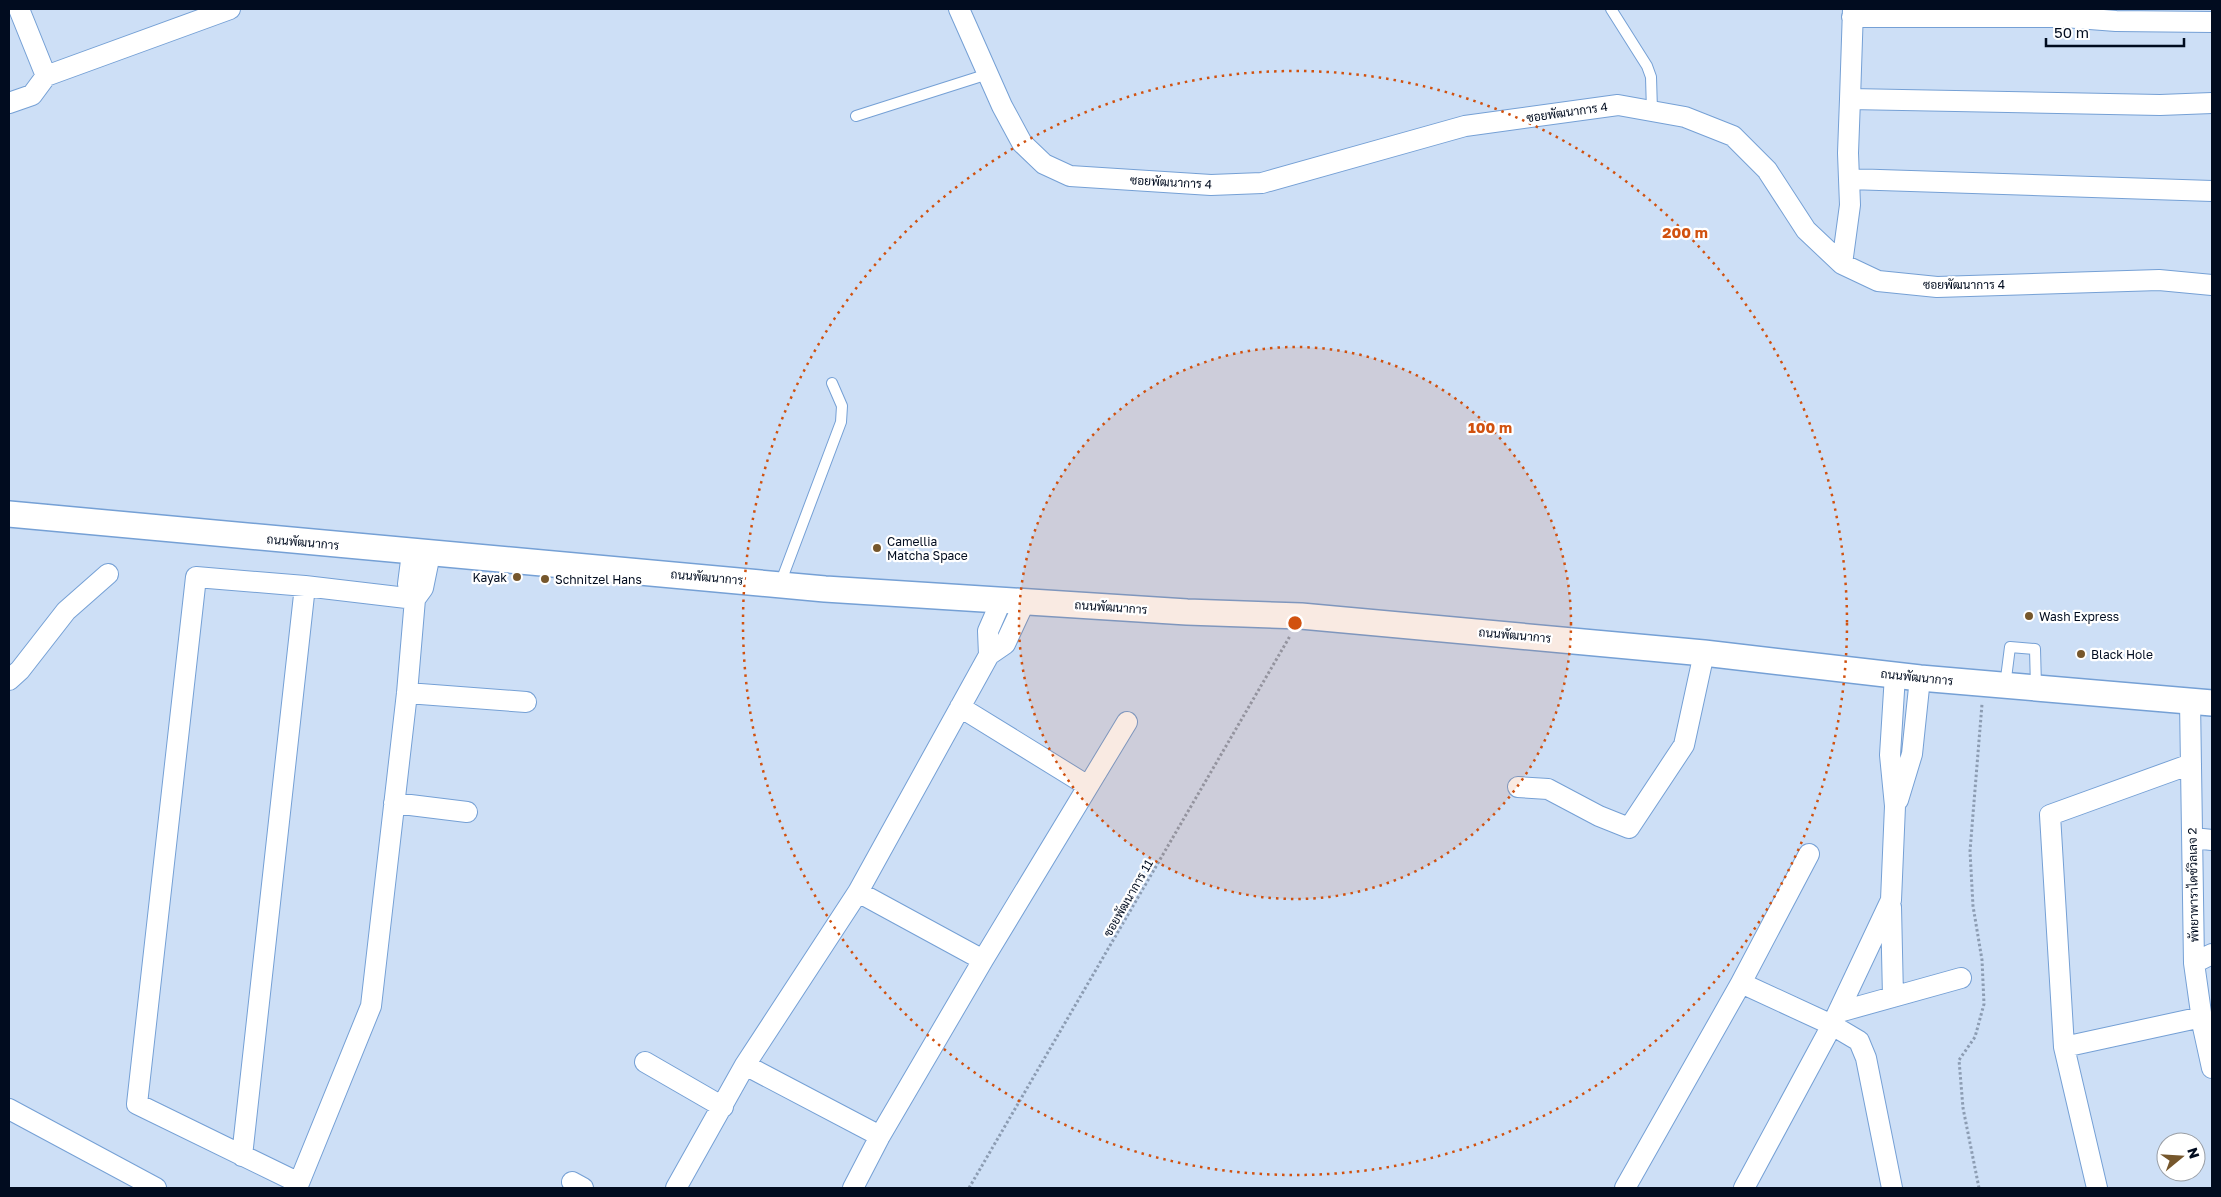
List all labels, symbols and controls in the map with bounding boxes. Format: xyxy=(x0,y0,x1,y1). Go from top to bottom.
scale bar xyxy=(2046,15,2184,47)
text: 50 m xyxy=(2054,23,2089,41)
street label: ซอยพัฒนาการ 4 xyxy=(1525,99,1609,125)
street label: ซอยพัฒนาการ 4 xyxy=(1130,172,1212,192)
text: 200 m xyxy=(1662,223,1708,241)
street label: ซอยพัฒนาการ 4 xyxy=(1923,277,2005,292)
text: 100 m xyxy=(1468,418,1512,436)
street label: ถนนพัฒนาการ xyxy=(266,531,340,553)
place label: Camellia Matcha Space xyxy=(887,534,968,563)
marker: Camellia Matcha Space xyxy=(871,542,883,554)
street label: ถนนพัฒนาการ xyxy=(670,566,744,588)
place label: Kayak xyxy=(472,570,507,585)
marker: Kayak xyxy=(511,571,523,583)
place label: Schnitzel Hans xyxy=(555,572,642,587)
marker: Schnitzel Hans xyxy=(539,573,551,585)
street label: ถนนพัฒนาการ xyxy=(1074,597,1148,617)
place label: Wash Express xyxy=(2039,609,2119,624)
marker: Wash Express xyxy=(2023,610,2035,622)
centre of rings xyxy=(1286,614,1304,632)
street label: ถนนพัฒนาการ xyxy=(1478,624,1552,646)
place label: Black Hole xyxy=(2091,647,2153,662)
marker: Black Hole xyxy=(2075,648,2087,660)
street label: ถนนพัฒนาการ xyxy=(1880,666,1954,688)
street label: พัทยาพาราไดซ์วิลเลจ 2 xyxy=(2184,827,2202,943)
street label: ซอยพัฒนาการ 11 xyxy=(1100,857,1156,939)
north arrow xyxy=(2156,1132,2206,1182)
text: N xyxy=(2184,1145,2204,1161)

